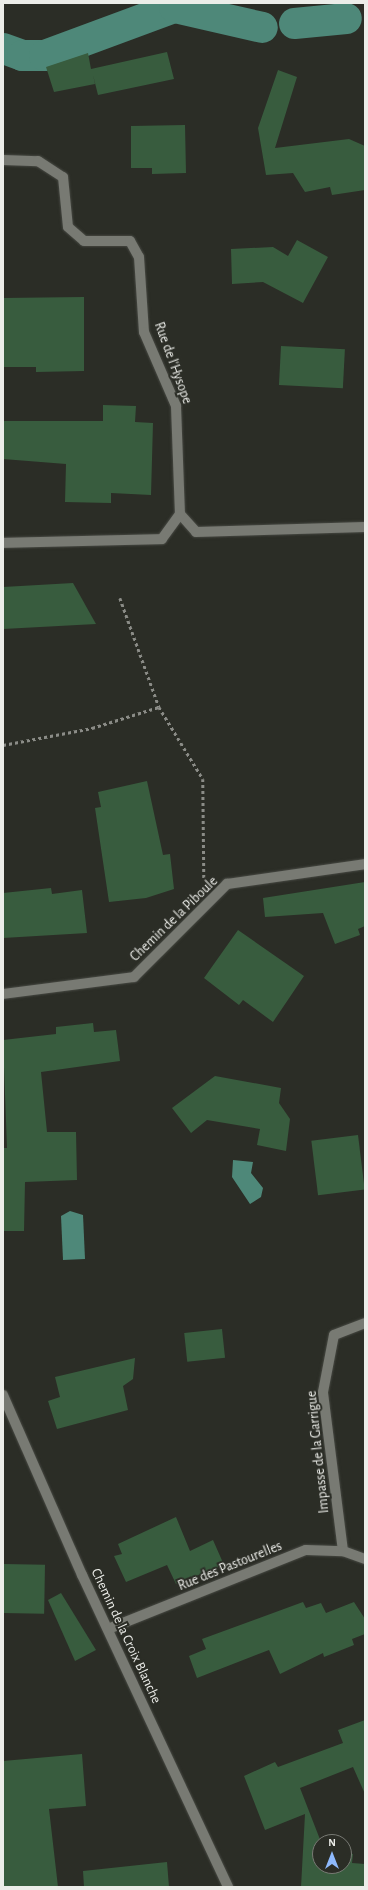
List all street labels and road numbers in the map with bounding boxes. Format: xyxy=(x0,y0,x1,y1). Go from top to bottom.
street label: Rue de l'Hysope xyxy=(150,320,196,406)
street label: Chemin de la Piboule xyxy=(127,873,221,965)
street label: Impasse de la Garrigue xyxy=(303,1390,333,1514)
street label: Rue des Pastourelles xyxy=(175,1537,285,1595)
street label: Chemin de la Croix Blanche xyxy=(87,1566,165,1706)

